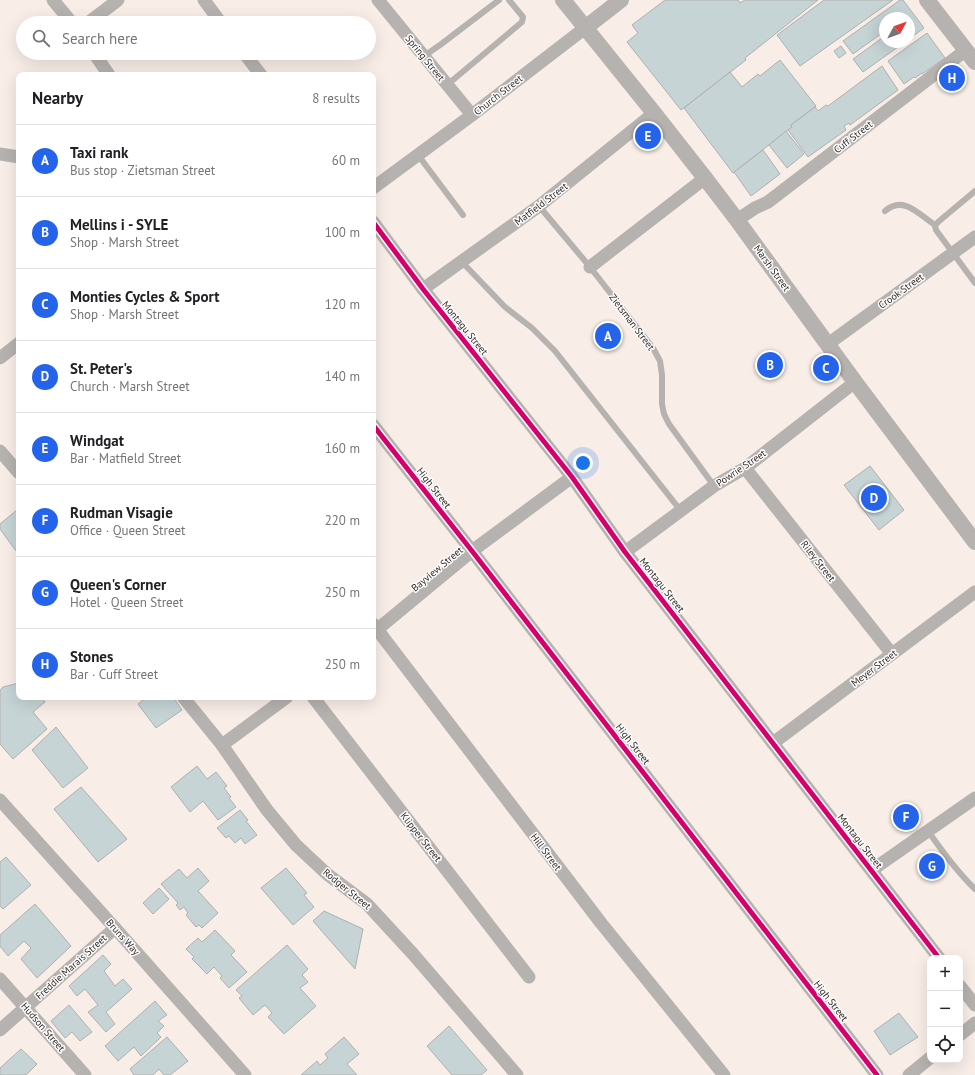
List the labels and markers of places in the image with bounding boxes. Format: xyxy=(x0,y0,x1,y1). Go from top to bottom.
pin: H xyxy=(939,63,965,93)
pin: E xyxy=(635,121,661,151)
pin: A xyxy=(595,321,621,351)
pin: B xyxy=(757,350,783,380)
pin: C xyxy=(813,353,839,383)
pin: D xyxy=(861,483,887,513)
pin: F xyxy=(893,802,919,832)
pin: G xyxy=(919,851,945,881)

